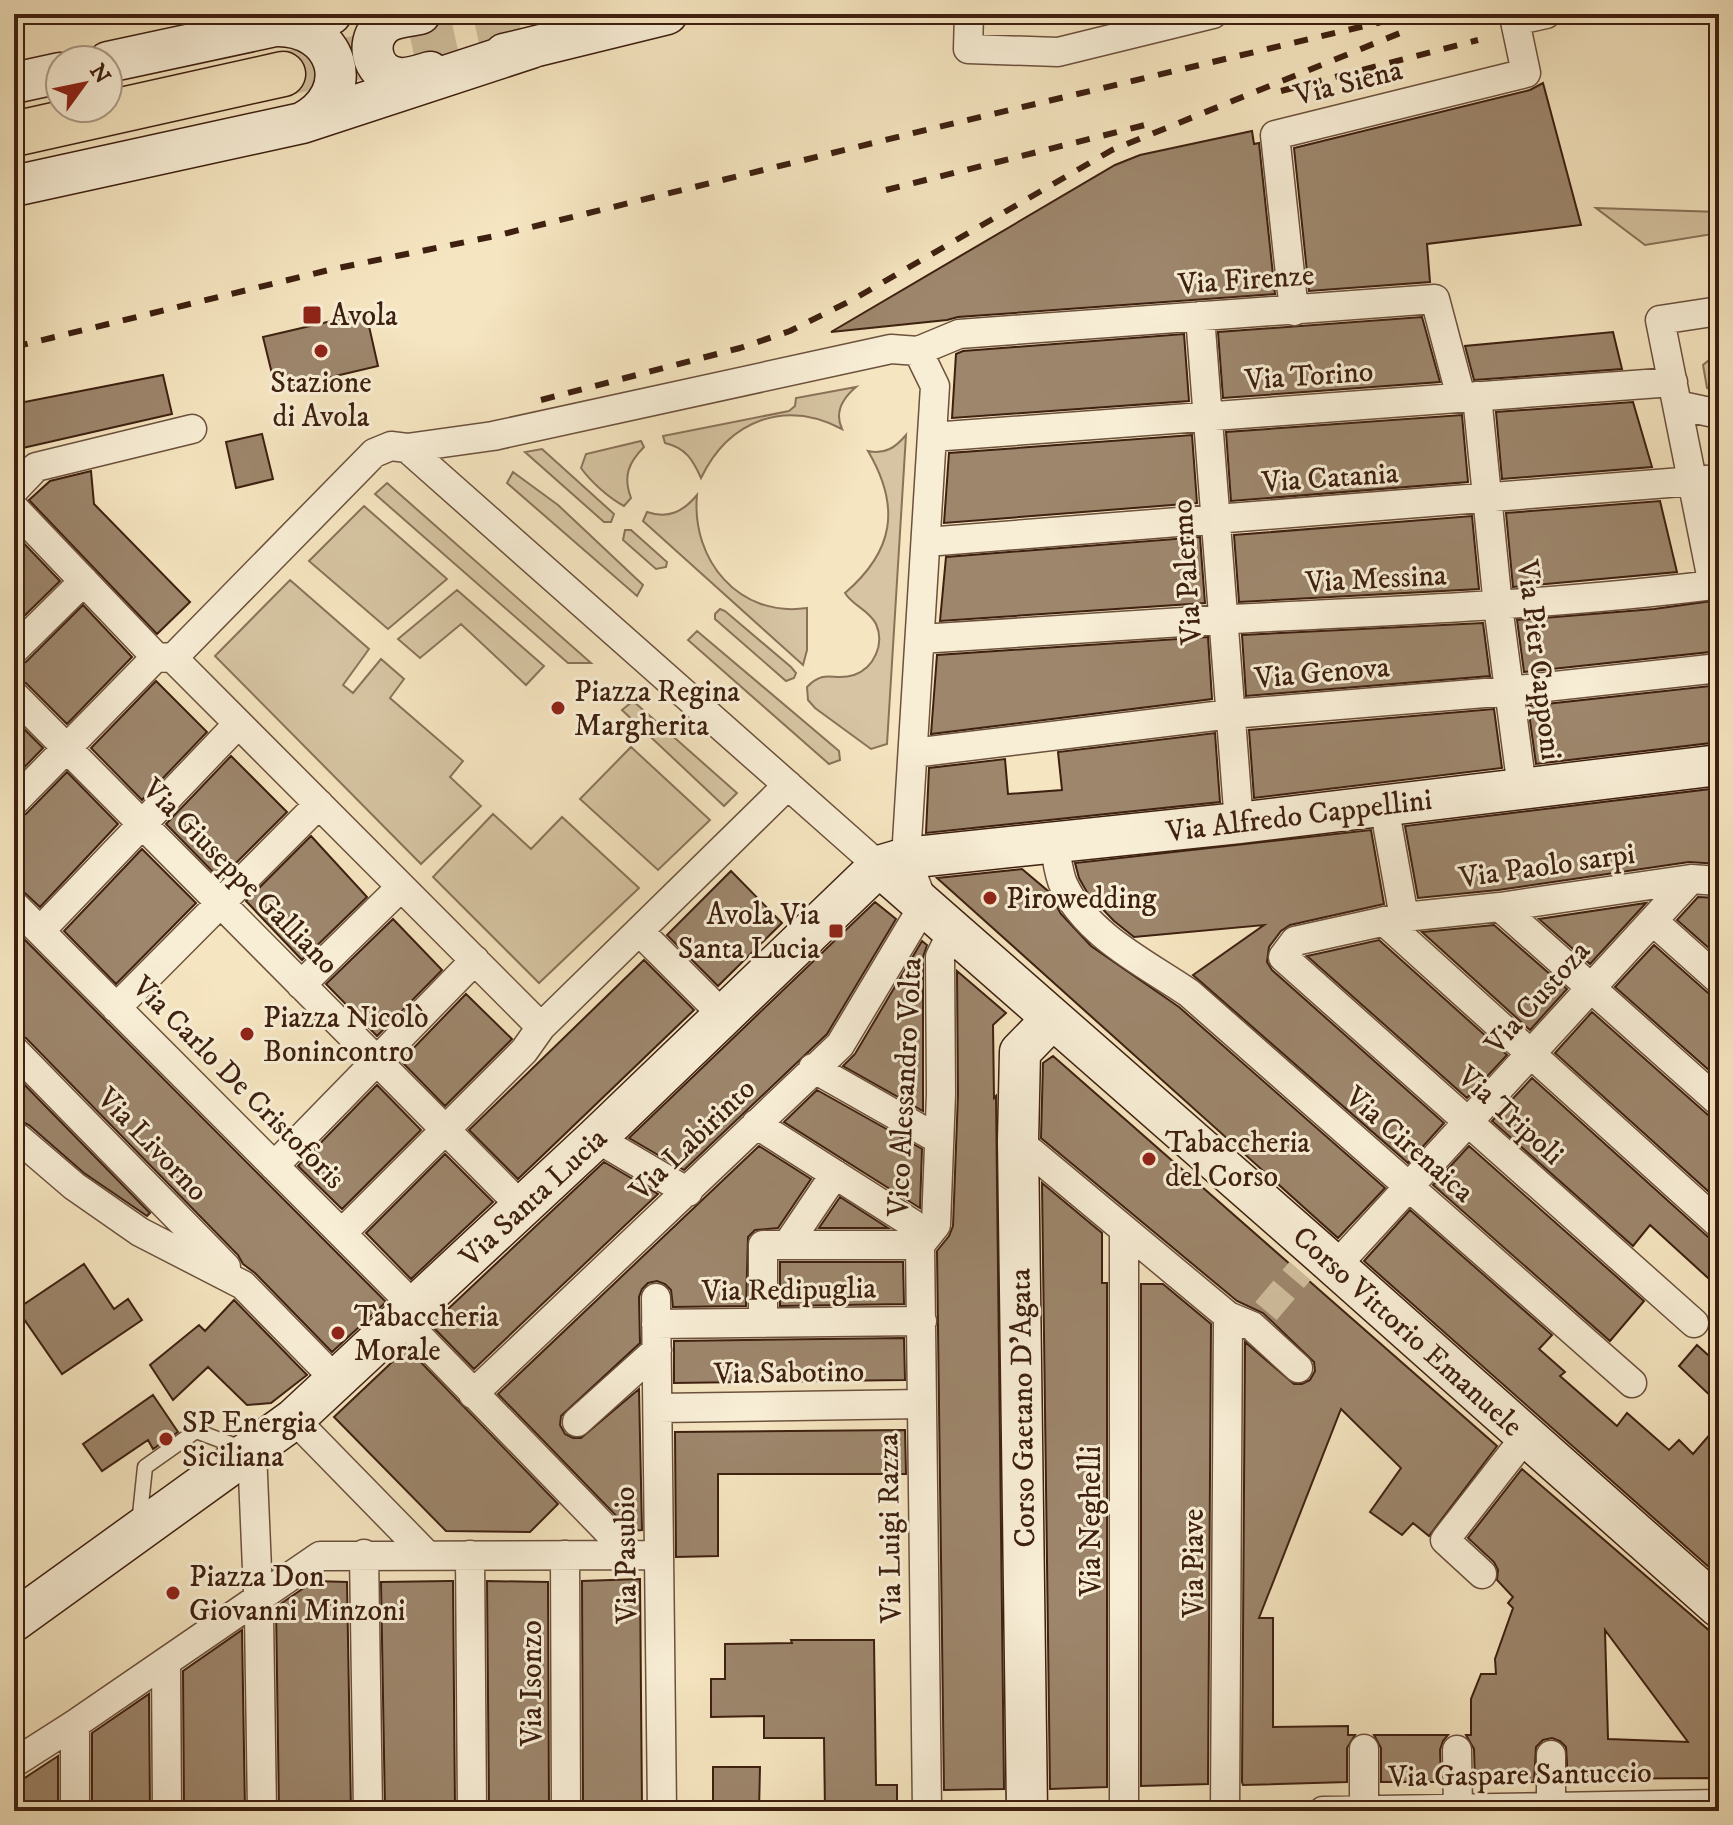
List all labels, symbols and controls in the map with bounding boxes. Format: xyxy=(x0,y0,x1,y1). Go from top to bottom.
north arrow xyxy=(44,44,124,124)
street label: Via Siena xyxy=(1290,52,1406,115)
text: N xyxy=(83,59,116,89)
street label: Via Firenze xyxy=(1176,257,1315,304)
place label: Avola xyxy=(330,298,398,335)
marker: Avola xyxy=(301,304,323,326)
marker: Stazione di Avola xyxy=(312,342,330,360)
street label: Via Torino xyxy=(1243,354,1375,400)
place label: Stazione di Avola xyxy=(270,365,372,436)
street label: Via Catania xyxy=(1260,455,1400,502)
street label: Via Palermo xyxy=(1164,498,1211,647)
street label: Via Messina xyxy=(1304,557,1448,602)
street label: Via Pier Capponi xyxy=(1508,557,1569,763)
street label: Via Genova xyxy=(1252,649,1391,698)
place label: Piazza Regina Margherita xyxy=(574,674,740,745)
marker: Piazza Regina Margherita xyxy=(549,699,567,717)
street label: Via Giuseppe Galliano xyxy=(133,770,346,983)
street label: Via Alfredo Cappellini xyxy=(1163,782,1434,851)
street label: Via Paolo sarpi xyxy=(1456,836,1637,897)
place label: Pirowedding xyxy=(1006,881,1157,918)
marker: Pirowedding xyxy=(981,889,999,907)
place label: Avola Via Santa Lucia xyxy=(678,897,820,968)
marker: Avola Via Santa Lucia xyxy=(827,922,845,940)
street label: Via Custoza xyxy=(1477,933,1599,1063)
street label: Vico Alessandro Volta xyxy=(880,956,931,1219)
street label: Via Carlo De Cristoforis xyxy=(123,968,352,1197)
place label: Piazza Nicolò Bonincontro xyxy=(263,1000,429,1071)
marker: Piazza Nicolò Bonincontro xyxy=(238,1025,256,1043)
street label: Via Tripoli xyxy=(1448,1058,1571,1174)
street label: Via Labirinto xyxy=(622,1071,764,1210)
street label: Via Cirenaica xyxy=(1336,1078,1481,1211)
street label: Via Livorno xyxy=(88,1080,215,1210)
street label: Via Santa Lucia xyxy=(452,1120,616,1276)
place label: Tabaccheria del Corso xyxy=(1165,1125,1310,1196)
marker: Tabaccheria del Corso xyxy=(1140,1150,1158,1168)
street label: Corso Vittorio Emanuele xyxy=(1284,1219,1530,1445)
street label: Corso Gaetano D'Agata xyxy=(1003,1268,1044,1548)
street label: Via Redipuglia xyxy=(701,1270,877,1311)
place label: Tabaccheria Morale xyxy=(354,1299,499,1370)
marker: Tabaccheria Morale xyxy=(329,1324,347,1342)
street label: Via Sabotino xyxy=(713,1354,864,1393)
place label: SP Energia Siciliana xyxy=(182,1405,317,1476)
marker: SP Energia Siciliana xyxy=(157,1430,175,1448)
street label: Via Luigi Razza xyxy=(870,1433,911,1624)
street label: Via Neghelli xyxy=(1073,1446,1110,1597)
street label: Via Pasubio xyxy=(607,1486,646,1625)
street label: Via Piave xyxy=(1176,1508,1213,1619)
place label: Piazza Don Giovanni Minzoni xyxy=(189,1559,406,1630)
marker: Piazza Don Giovanni Minzoni xyxy=(164,1584,182,1602)
street label: Via Isonzo xyxy=(514,1620,551,1747)
street label: Via Gaspare Santuccio xyxy=(1387,1755,1652,1796)

